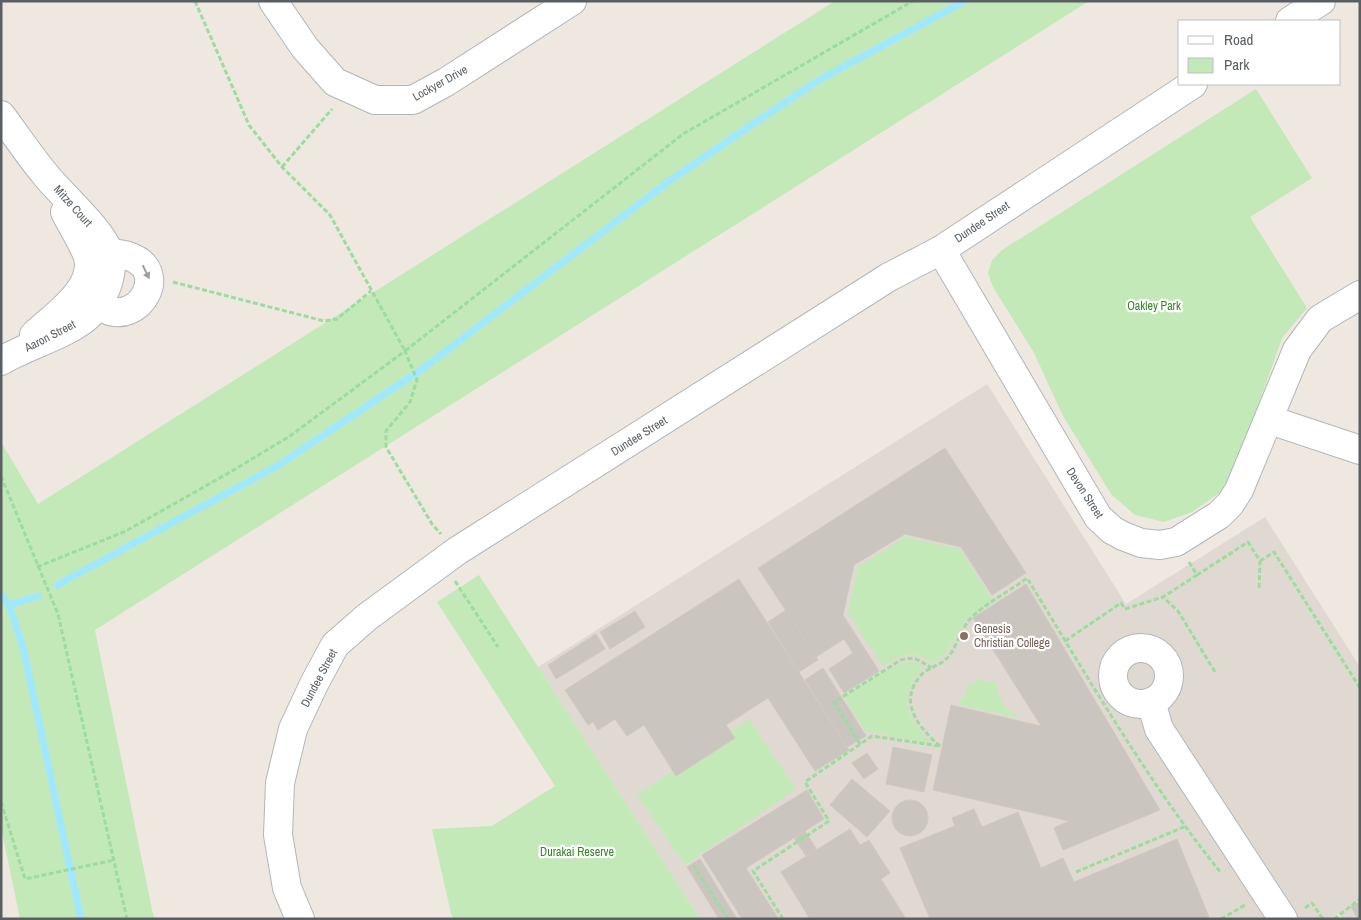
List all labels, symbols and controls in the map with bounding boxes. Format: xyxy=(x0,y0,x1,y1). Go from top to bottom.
legend xyxy=(1178,20,1341,85)
text: Road xyxy=(1224,29,1253,50)
text: Park xyxy=(1224,54,1250,75)
street label: Lockyer Drive xyxy=(410,61,470,105)
street label: Mitze Court xyxy=(50,182,96,230)
street label: Dundee Street xyxy=(951,197,1013,246)
one-way arrow xyxy=(141,265,150,280)
park label: Oakley Park xyxy=(1127,298,1181,314)
street label: Aaron Street xyxy=(21,316,78,356)
street label: Dundee Street xyxy=(608,412,670,460)
street label: Devon Street xyxy=(1063,465,1107,522)
place label: Genesis Christian College xyxy=(974,621,1050,651)
marker: Genesis Christian College xyxy=(958,630,970,642)
street label: Dundee Street xyxy=(297,646,341,710)
park label: Durakai Reserve xyxy=(540,844,614,860)

